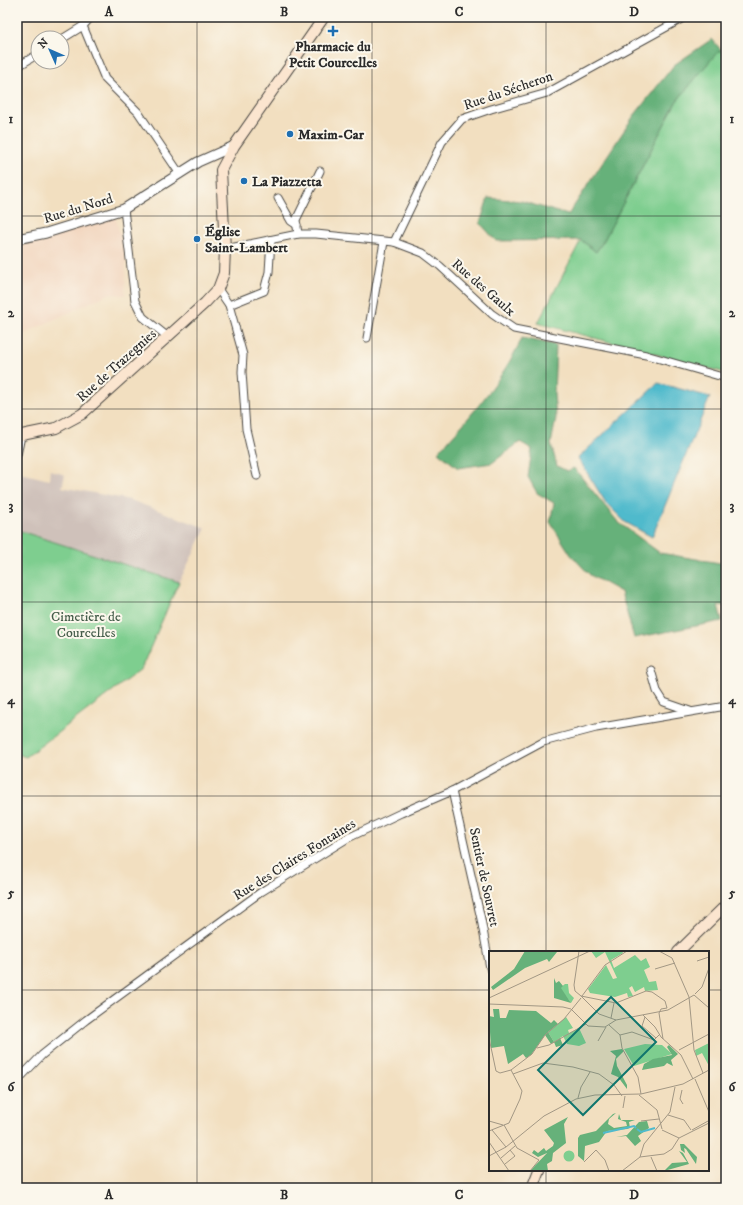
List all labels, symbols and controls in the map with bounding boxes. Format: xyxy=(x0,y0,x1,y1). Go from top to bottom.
text: A xyxy=(104,4,114,20)
text: B xyxy=(280,4,288,20)
text: C xyxy=(455,4,464,20)
text: D xyxy=(629,4,639,20)
marker: Pharmacie du Petit Courcelles xyxy=(328,26,338,36)
north arrow xyxy=(30,30,70,70)
text: N xyxy=(35,35,52,52)
place label: Pharmacie du Petit Courcelles xyxy=(289,38,377,72)
street label: Rue du Sécheron xyxy=(461,67,556,115)
text: 1 xyxy=(9,111,14,127)
text: 1 xyxy=(730,111,735,127)
place label: Maxim-Car xyxy=(298,126,365,144)
marker: Maxim-Car xyxy=(285,129,295,139)
place label: La Piazzetta xyxy=(252,173,323,191)
marker: La Piazzetta xyxy=(239,176,249,186)
street label: Rue du Nord xyxy=(41,190,115,228)
place label: Église Saint-Lambert xyxy=(205,223,288,257)
marker: Église Saint-Lambert xyxy=(192,234,202,244)
street label: Rue des Gaulx xyxy=(448,255,519,321)
text: 2 xyxy=(8,305,15,321)
text: 2 xyxy=(729,305,736,321)
street label: Rue de Trazegnies xyxy=(73,325,160,406)
text: 3 xyxy=(9,498,14,514)
text: 3 xyxy=(730,498,735,514)
park label: Cimetière de Courcelles xyxy=(51,608,121,642)
text: 4 xyxy=(6,692,15,709)
text: 4 xyxy=(727,692,736,709)
street label: Rue des Claires Fontaines xyxy=(230,815,359,905)
street label: Sentier de Souvret xyxy=(465,826,503,929)
text: 5 xyxy=(7,885,15,901)
text: 5 xyxy=(728,885,736,901)
inset map xyxy=(489,951,709,1171)
text: 6 xyxy=(8,1079,16,1095)
text: 6 xyxy=(729,1079,737,1095)
text: A xyxy=(104,1187,114,1203)
text: B xyxy=(280,1187,288,1203)
text: C xyxy=(455,1187,464,1203)
text: D xyxy=(629,1187,639,1203)

